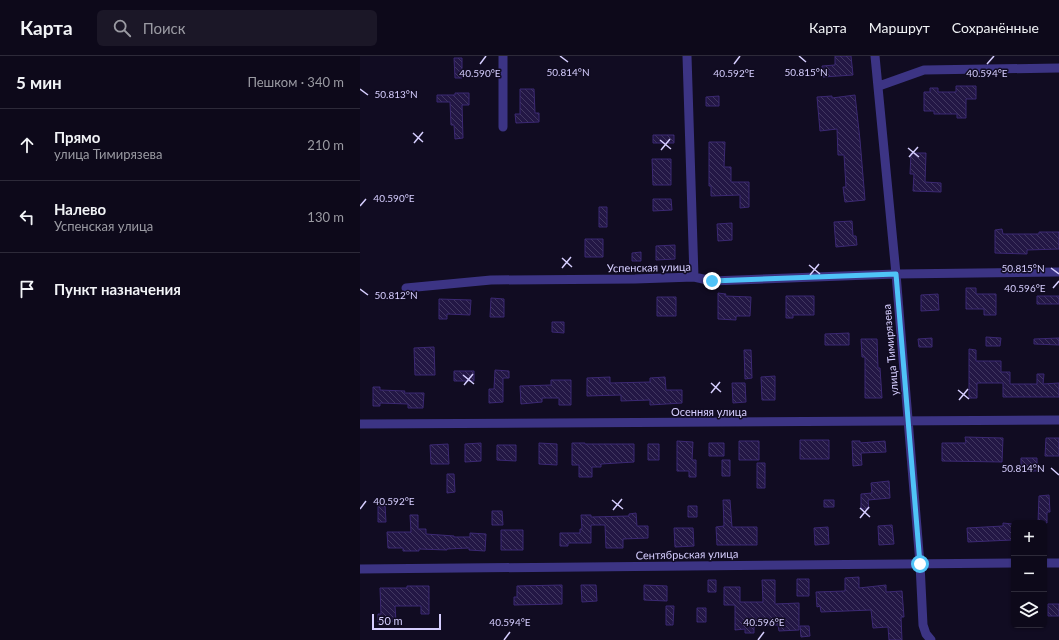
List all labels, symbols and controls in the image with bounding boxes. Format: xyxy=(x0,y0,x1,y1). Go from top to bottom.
search box xyxy=(97,10,377,46)
text: Карта xyxy=(20,16,73,39)
icon: search xyxy=(111,17,133,39)
text: Поиск xyxy=(143,19,186,37)
text: Карта xyxy=(809,19,847,36)
text: Маршрут xyxy=(869,19,930,36)
text: Сохранённые xyxy=(952,19,1039,36)
text: 50.814°N xyxy=(546,66,590,78)
text: 50.815°N xyxy=(784,66,828,78)
text: 40.590°E xyxy=(459,67,501,79)
text: 40.592°E xyxy=(713,67,755,79)
text: 40.594°E xyxy=(966,67,1008,79)
text: 5 мин xyxy=(16,72,62,93)
text: Пешком · 340 m xyxy=(247,74,344,90)
text: 50.813°N xyxy=(374,88,418,100)
text: Прямо xyxy=(54,128,100,146)
icon: ahead xyxy=(16,134,38,156)
text: 210 m xyxy=(307,137,344,153)
text: улица Тимирязева xyxy=(54,146,162,162)
text: 40.590°E xyxy=(373,192,415,204)
text: Налево xyxy=(54,200,106,218)
icon: left xyxy=(16,206,38,228)
text: 130 m xyxy=(307,209,344,225)
text: Успенская улица xyxy=(54,218,153,234)
street label: Успенская улица xyxy=(607,260,691,274)
text: 50.815°N xyxy=(1001,262,1045,274)
route end xyxy=(703,272,721,290)
icon: arrive xyxy=(16,278,38,300)
text: Пункт назначения xyxy=(54,280,181,298)
text: 40.596°E xyxy=(1004,282,1046,294)
text: 50.812°N xyxy=(374,289,418,301)
street label: улица Тимирязева xyxy=(880,304,900,396)
street label: Осенняя улица xyxy=(671,405,747,418)
text: 50.814°N xyxy=(1001,462,1045,474)
text: 40.592°E xyxy=(373,495,415,507)
map controls xyxy=(1011,520,1047,628)
button: + xyxy=(1011,520,1047,556)
street label: Сентябрьская улица xyxy=(636,547,738,561)
route start xyxy=(911,555,929,573)
button: − xyxy=(1011,556,1047,592)
button: layers xyxy=(1011,592,1047,628)
scale bar xyxy=(372,612,441,631)
text: 50 m xyxy=(378,614,403,627)
text: 40.594°E xyxy=(489,616,531,628)
text: 40.596°E xyxy=(743,616,785,628)

